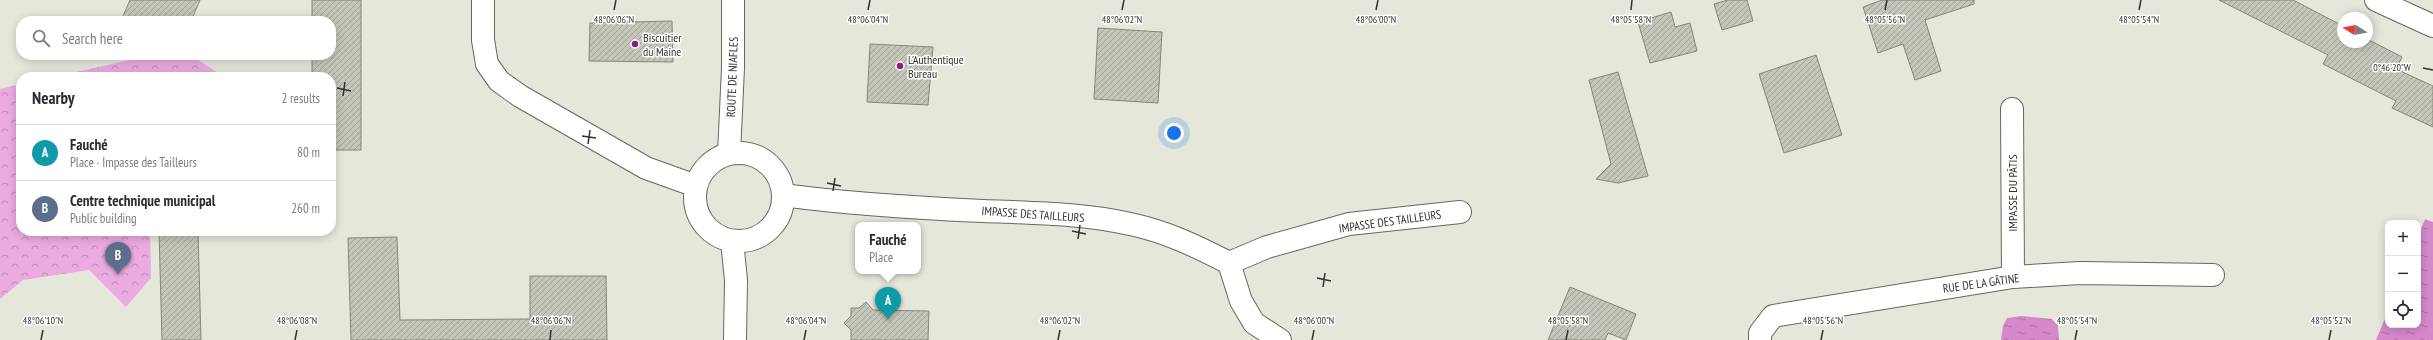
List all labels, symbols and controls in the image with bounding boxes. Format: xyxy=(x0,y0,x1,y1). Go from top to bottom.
north arrow xyxy=(2337,12,2373,48)
text: 48°06'06"N xyxy=(594,13,634,26)
text: 48°06'04"N xyxy=(848,13,888,26)
text: 48°06'02"N xyxy=(1102,13,1142,26)
text: 48°06'00"N xyxy=(1356,13,1396,26)
text: 48°05'58"N xyxy=(1611,13,1651,26)
text: 48°05'56"N xyxy=(1865,13,1905,26)
text: 48°05'54"N xyxy=(2119,13,2159,26)
search box xyxy=(16,16,336,60)
icon: search xyxy=(30,27,52,49)
text: Search here xyxy=(62,29,123,48)
place label: Biscuitier du Maine xyxy=(643,30,682,59)
street label: ROUTE DE NIAFLES xyxy=(723,37,741,117)
marker: Biscuitier du Maine xyxy=(630,39,640,49)
place label: L'Authentique Bureau xyxy=(908,52,964,81)
marker: L'Authentique Bureau xyxy=(895,61,905,71)
text: 0°46'20"W xyxy=(2373,61,2411,74)
text: Nearby xyxy=(32,87,75,109)
text: 2 results xyxy=(281,90,320,107)
your location xyxy=(1164,123,1184,143)
text: Fauché xyxy=(70,135,108,154)
text: A xyxy=(42,144,48,161)
text: 80 m xyxy=(297,144,320,161)
text: Place · Impasse des Tailleurs xyxy=(70,154,197,171)
street label: IMPASSE DU PÂTIS xyxy=(2005,154,2020,232)
text: Centre technique municipal xyxy=(70,191,215,210)
text: B xyxy=(42,200,48,217)
text: 260 m xyxy=(291,200,320,217)
street label: IMPASSE DES TAILLEURS xyxy=(981,203,1085,225)
street label: IMPASSE DES TAILLEURS xyxy=(1338,206,1442,236)
text: Public building xyxy=(70,210,137,227)
map controls xyxy=(2385,220,2421,328)
button: + xyxy=(2385,220,2421,256)
popup xyxy=(855,222,921,274)
text: Fauché xyxy=(869,230,907,249)
pin: B xyxy=(105,242,131,275)
text: Place xyxy=(869,249,893,266)
button: − xyxy=(2385,256,2421,292)
street label: RUE DE LA GÂTINE xyxy=(1942,270,2020,296)
pin: A xyxy=(875,287,901,320)
button: locate xyxy=(2385,292,2421,328)
text: 48°06'10"N xyxy=(23,314,63,327)
text: 48°06'08"N xyxy=(277,314,317,327)
text: 48°06'06"N xyxy=(531,314,571,327)
text: 48°06'04"N xyxy=(786,314,826,327)
text: 48°06'02"N xyxy=(1040,314,1080,327)
text: 48°06'00"N xyxy=(1294,314,1334,327)
text: 48°05'58"N xyxy=(1548,314,1588,327)
text: 48°05'56"N xyxy=(1803,314,1843,327)
text: 48°05'54"N xyxy=(2057,314,2097,327)
text: 48°05'52"N xyxy=(2311,314,2351,327)

